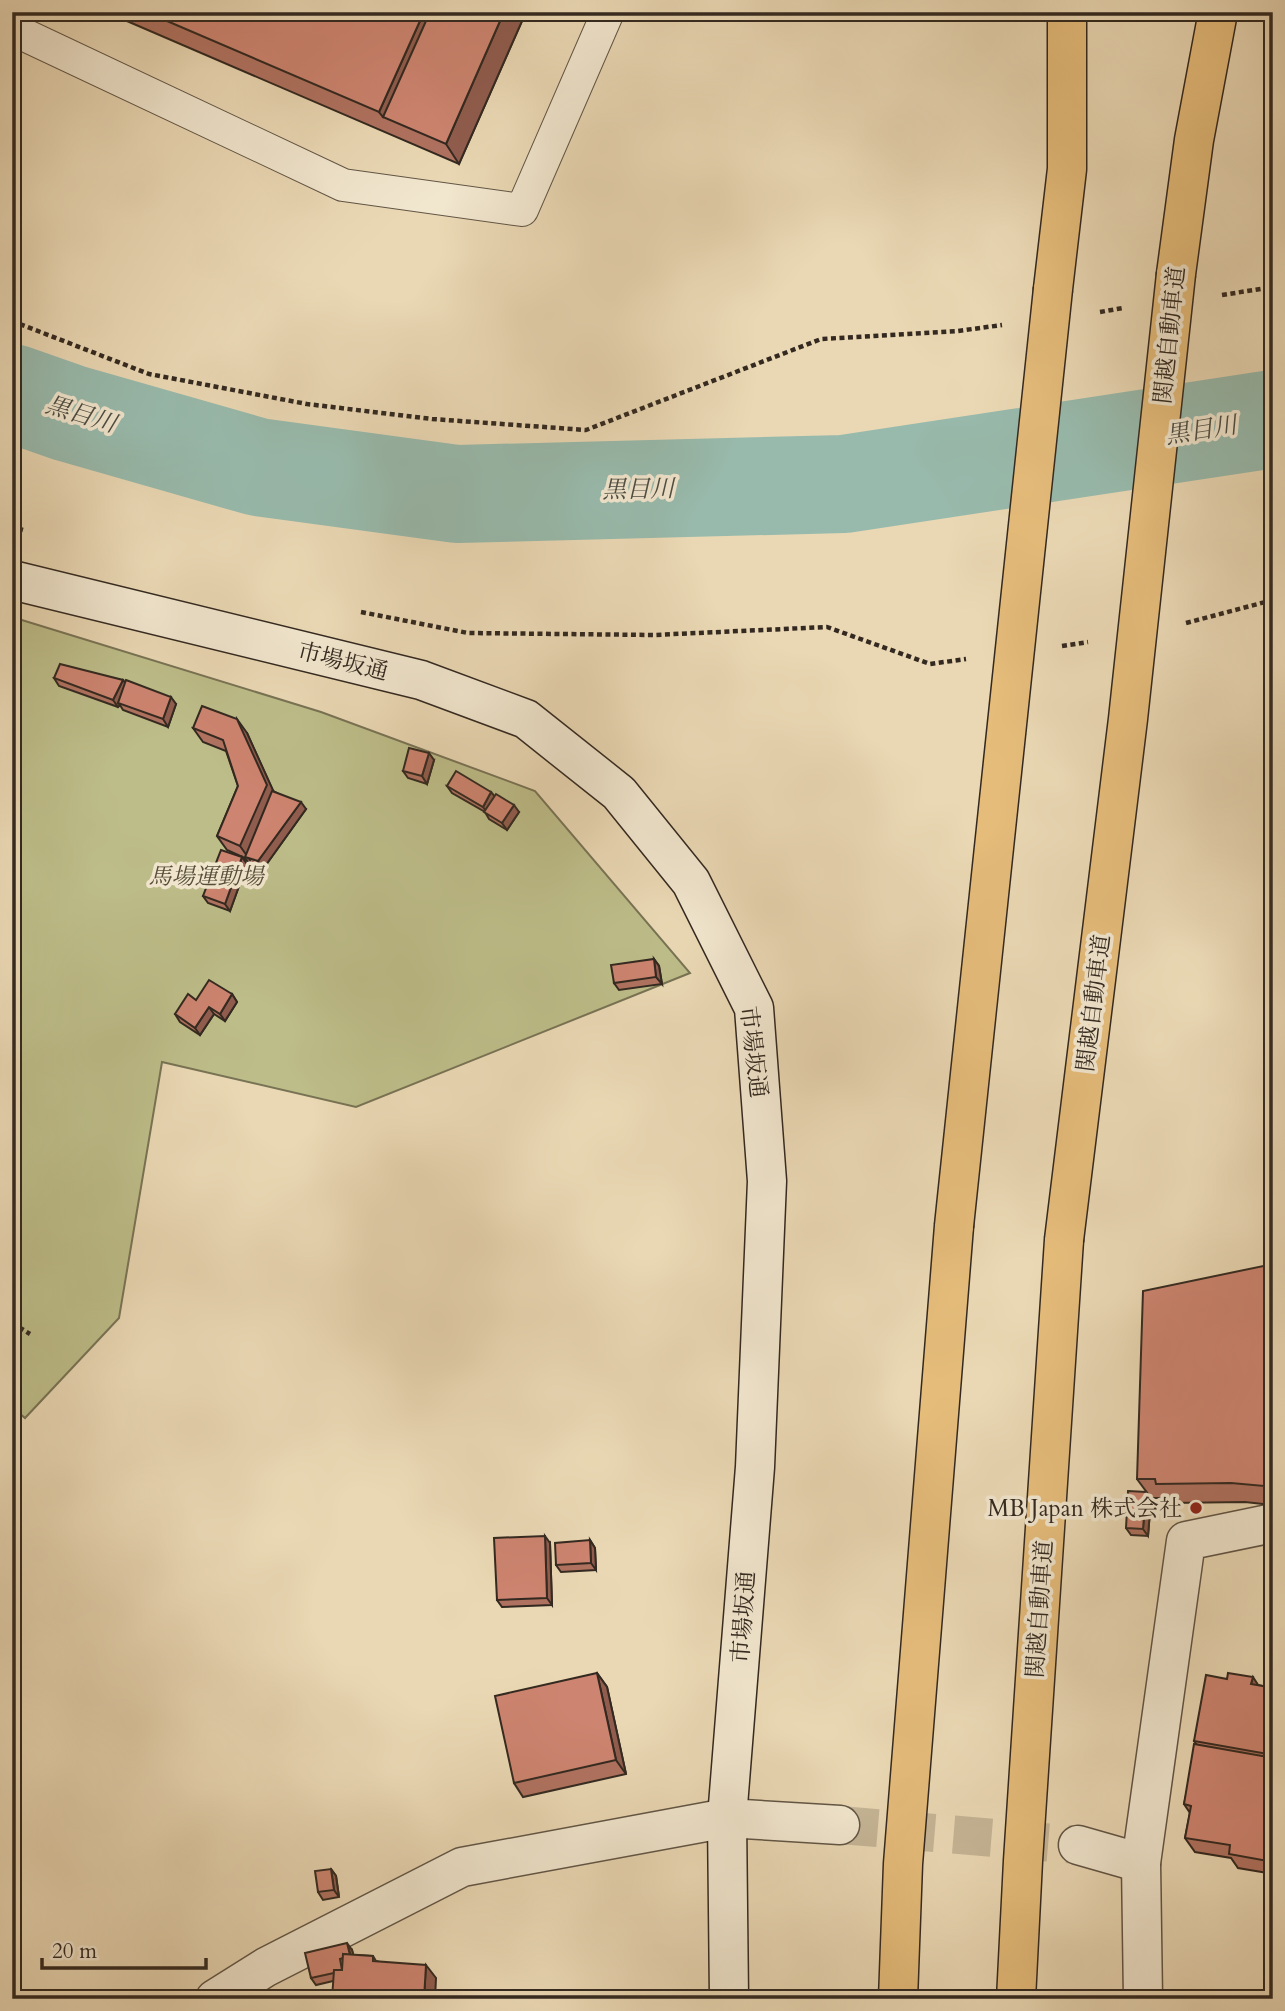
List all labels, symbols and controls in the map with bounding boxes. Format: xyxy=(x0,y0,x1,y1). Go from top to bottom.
street label: 関越自動車道 xyxy=(1147,265,1192,405)
water label: 黒目川 xyxy=(42,388,123,442)
water label: 黒目川 xyxy=(1163,408,1242,452)
water label: 黒目川 xyxy=(602,472,677,507)
street label: 市場坂通 xyxy=(294,635,391,688)
park label: 馬場運動場 xyxy=(149,861,266,892)
street label: 関越自動車道 xyxy=(1070,933,1117,1073)
street label: 市場坂通 xyxy=(733,1005,774,1100)
place label: MB Japan 株式会社 xyxy=(987,1493,1182,1524)
marker: MB Japan 株式会社 xyxy=(1188,1500,1204,1516)
street label: 関越自動車道 xyxy=(1019,1539,1060,1679)
street label: 市場坂通 xyxy=(725,1570,762,1664)
scale bar xyxy=(42,1927,206,1971)
text: 20 m xyxy=(52,1937,97,1966)

